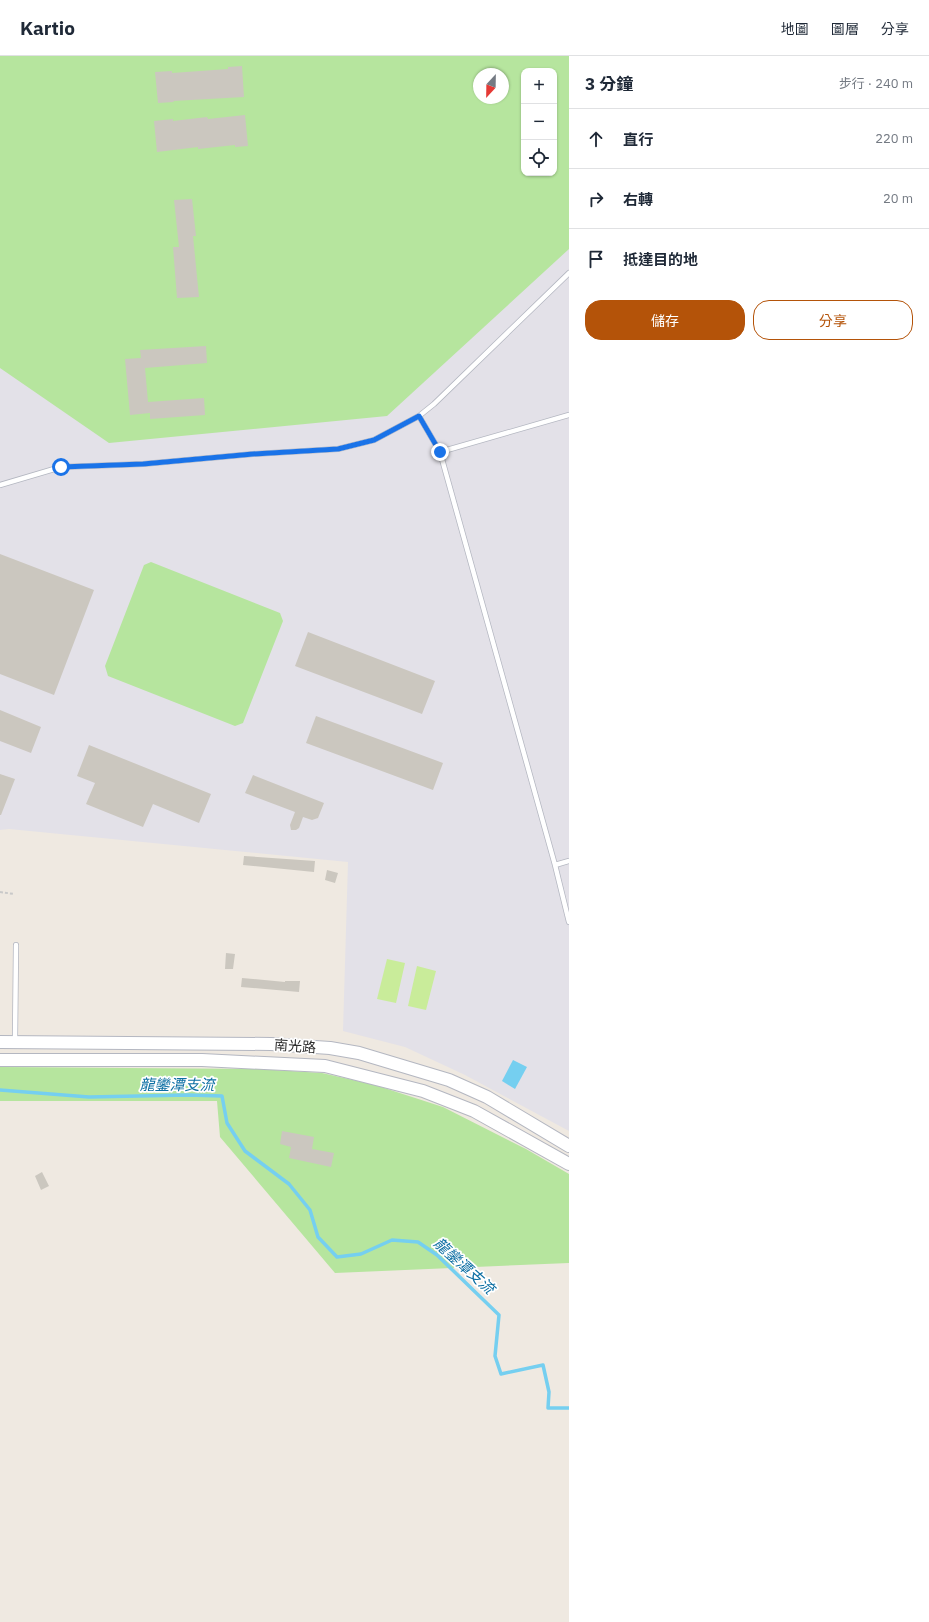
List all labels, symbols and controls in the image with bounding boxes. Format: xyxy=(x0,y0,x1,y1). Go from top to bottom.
text: Kartio xyxy=(20,16,75,40)
text: 地圖 xyxy=(781,20,809,38)
text: 圖層 xyxy=(831,20,859,38)
text: 分享 xyxy=(881,20,909,38)
north arrow xyxy=(473,68,509,104)
map controls xyxy=(521,68,557,176)
button: + xyxy=(521,68,557,104)
text: 3 分鐘 xyxy=(585,73,633,95)
text: 步行 · 240 m xyxy=(839,75,913,92)
button: − xyxy=(521,104,557,140)
icon: ahead xyxy=(585,128,607,150)
text: 直行 xyxy=(623,130,653,149)
text: 220 m xyxy=(875,130,913,147)
button: locate xyxy=(521,140,557,176)
icon: right xyxy=(585,188,607,210)
text: 右轉 xyxy=(623,190,653,209)
text: 20 m xyxy=(883,190,913,207)
icon: arrive xyxy=(585,248,607,270)
text: 抵達目的地 xyxy=(623,250,698,269)
button: 儲存 xyxy=(585,300,745,340)
button: 分享 xyxy=(753,300,913,340)
route end xyxy=(431,443,449,461)
route start xyxy=(52,458,70,476)
street label: 南光路 xyxy=(273,1036,317,1056)
water label: 龍鑾潭支流 xyxy=(139,1075,216,1094)
water label: 龍鑾潭支流 xyxy=(430,1233,500,1299)

